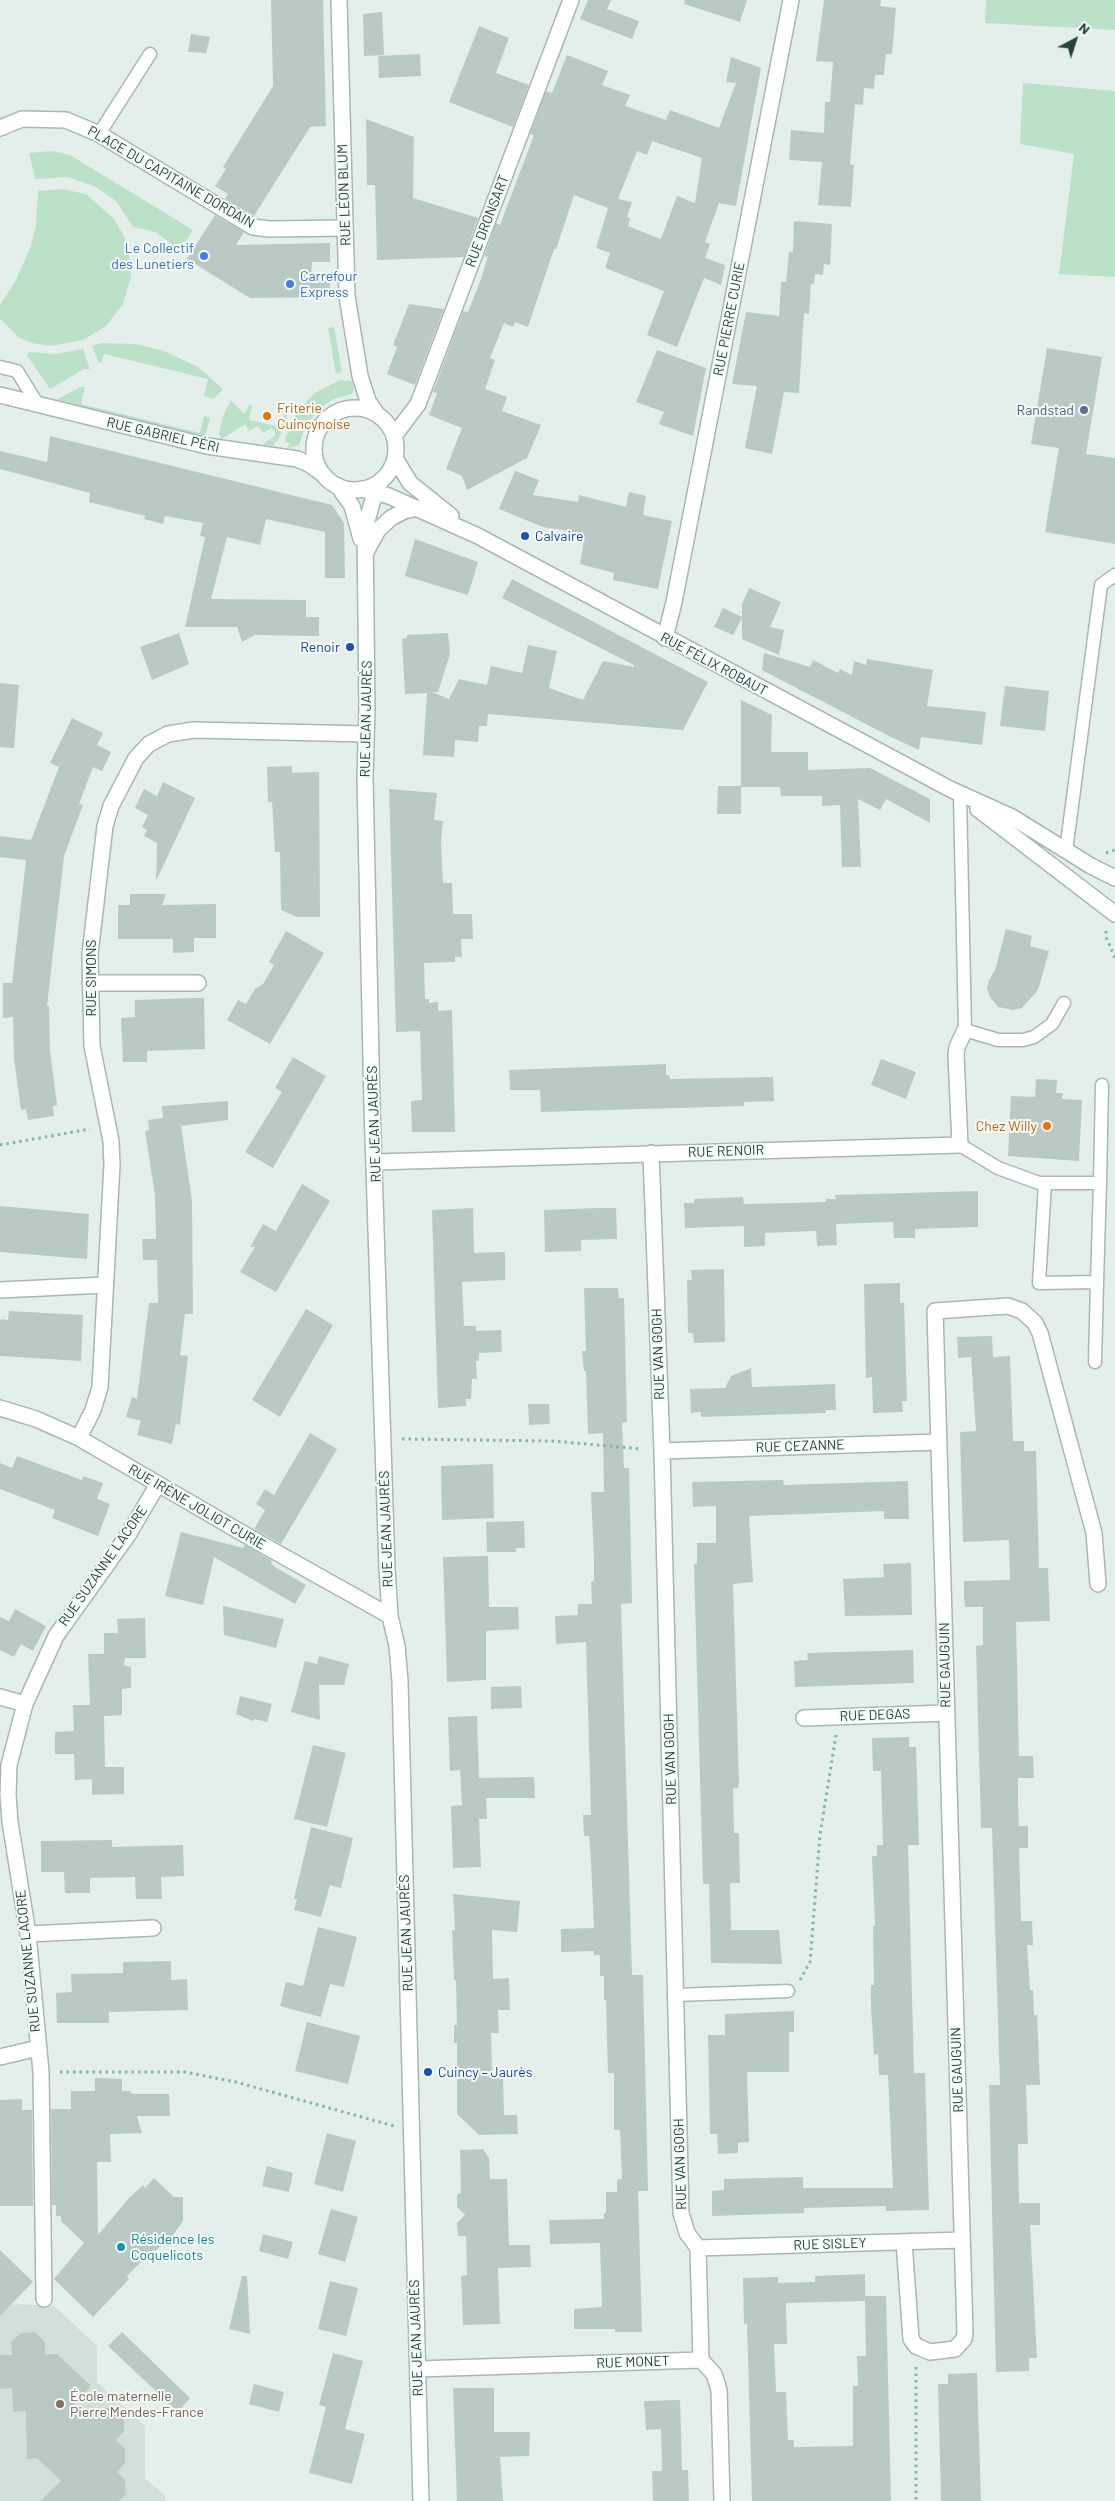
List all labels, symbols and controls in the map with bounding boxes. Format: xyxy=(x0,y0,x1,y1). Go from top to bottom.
north arrow xyxy=(1050,15,1100,65)
text: N xyxy=(1076,19,1094,38)
street label: PLACE DU CAPITAINE DORDAIN xyxy=(85,122,257,232)
street label: RUE LÉON BLUM xyxy=(334,144,354,246)
street label: RUE DRONSART xyxy=(462,172,512,270)
place label: Le Collectif des Lunetiers xyxy=(111,240,194,272)
marker: Le Collectif des Lunetiers xyxy=(198,250,210,262)
street label: RUE PIERRE CURIE xyxy=(710,260,748,378)
place label: Carrefour Express xyxy=(300,268,358,300)
marker: Carrefour Express xyxy=(284,278,296,290)
place label: Friterie Cuincynoise xyxy=(277,400,351,432)
place label: Randstad xyxy=(1017,402,1074,418)
marker: Randstad xyxy=(1078,404,1090,416)
marker: Friterie Cuincynoise xyxy=(261,410,273,422)
street label: RUE GABRIEL PÉRI xyxy=(105,414,221,456)
place label: Calvaire xyxy=(535,528,583,544)
marker: Calvaire xyxy=(519,530,531,542)
street label: RUE FÉLIX ROBAUT xyxy=(657,629,771,699)
place label: Renoir xyxy=(300,639,340,655)
marker: Renoir xyxy=(344,641,356,653)
street label: RUE JEAN JAURÈS xyxy=(357,660,375,778)
street label: RUE SIMONS xyxy=(83,939,99,1017)
street label: RUE JEAN JAURÈS xyxy=(364,1065,384,1183)
place label: Chez Willy xyxy=(976,1118,1037,1134)
marker: Chez Willy xyxy=(1041,1120,1053,1132)
street label: RUE RENOIR xyxy=(688,1141,764,1161)
street label: RUE VAN GOGH xyxy=(648,1308,668,1400)
street label: RUE CEZANNE xyxy=(755,1436,845,1456)
street label: RUE IRÈNE JOLIOT CURIE xyxy=(125,1461,269,1553)
street label: RUE JEAN JAURÈS xyxy=(376,1470,396,1588)
street label: RUE SUZANNE LACORE xyxy=(55,1503,151,1629)
street label: RUE GAUGUIN xyxy=(936,1622,954,1708)
street label: RUE DEGAS xyxy=(839,1705,911,1725)
street label: RUE VAN GOGH xyxy=(660,1713,680,1805)
street label: RUE JEAN JAURÈS xyxy=(396,1874,416,1992)
street label: RUE SUZANNE LACORE xyxy=(12,1889,44,2033)
street label: RUE GAUGUIN xyxy=(947,2027,967,2113)
place label: Cuincy – Jaurès xyxy=(438,2064,532,2080)
marker: Cuincy – Jaurès xyxy=(422,2066,434,2078)
street label: RUE VAN GOGH xyxy=(670,2118,690,2210)
place label: Résidence les Coquelicots xyxy=(131,2231,215,2264)
street label: RUE SISLEY xyxy=(793,2234,867,2254)
marker: Résidence les Coquelicots xyxy=(115,2241,127,2253)
street label: RUE JEAN JAURÈS xyxy=(406,2279,426,2397)
street label: RUE MONET xyxy=(596,2352,670,2372)
place label: École maternelle Pierre Mendes-France xyxy=(70,2388,204,2420)
marker: École maternelle Pierre Mendes-France xyxy=(54,2398,66,2410)

